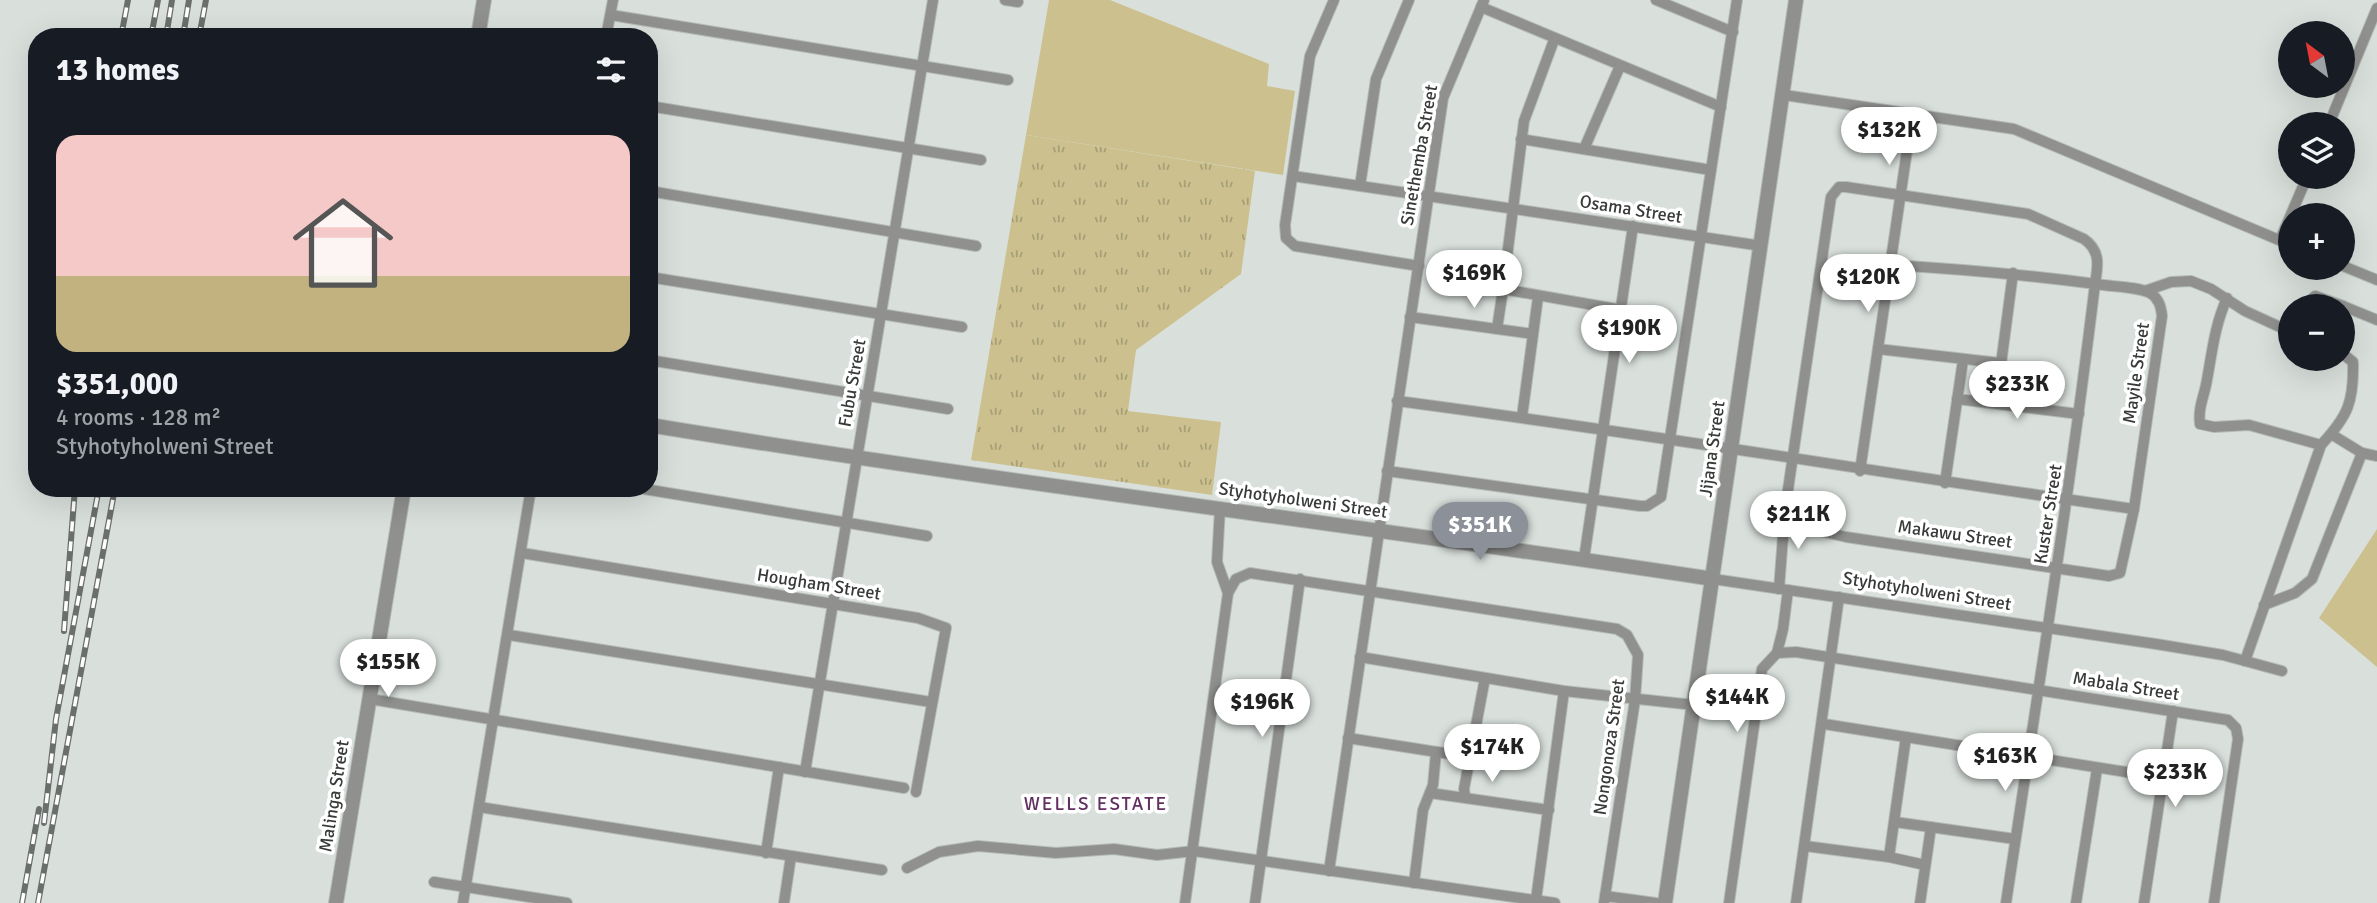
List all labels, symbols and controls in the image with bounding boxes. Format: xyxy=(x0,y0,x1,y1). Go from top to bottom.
north arrow xyxy=(2278,21,2356,98)
map controls xyxy=(2278,21,2355,371)
icon: filters xyxy=(592,51,630,89)
text: 13 homes xyxy=(56,52,179,89)
street label: Sinethemba Street xyxy=(1396,83,1442,227)
pin: $132K xyxy=(1840,108,1938,167)
button: layers xyxy=(2278,112,2355,189)
text: $132K xyxy=(1857,115,1921,144)
icon: home xyxy=(280,180,406,306)
street label: Osama Street xyxy=(1578,190,1684,228)
button: + xyxy=(2278,203,2355,280)
pin: $169K xyxy=(1425,250,1523,310)
pin: $120K xyxy=(1819,254,1917,314)
text: $169K xyxy=(1442,258,1506,287)
text: $120K xyxy=(1836,262,1900,291)
button: − xyxy=(2278,294,2355,371)
pin: $190K xyxy=(1580,306,1678,365)
text: $190K xyxy=(1597,313,1661,342)
street label: Mayile Street xyxy=(2118,321,2154,425)
street label: Fubu Street xyxy=(833,337,871,429)
pin: $233K xyxy=(1968,362,2066,421)
text: $351,000 xyxy=(56,366,178,403)
text: $233K xyxy=(1985,369,2049,398)
street label: Jijana Street xyxy=(1694,399,1730,499)
text: 4 rooms · 128 m² xyxy=(56,403,221,432)
text: Styhotyholweni Street xyxy=(56,432,274,461)
street label: Kuster Street xyxy=(2029,463,2067,565)
street label: Styhotyholweni Street xyxy=(1217,477,1389,523)
pin: $211K xyxy=(1749,491,1847,551)
text: $211K xyxy=(1766,499,1830,528)
pin: $351K xyxy=(1431,503,1529,562)
text: $351K xyxy=(1448,510,1512,539)
street label: Makawu Street xyxy=(1896,515,2014,553)
street label: Hougham Street xyxy=(756,563,882,605)
street label: Styhotyholweni Street xyxy=(1841,567,2013,615)
pin: $155K xyxy=(339,640,437,699)
text: $155K xyxy=(356,647,420,676)
street label: Mabala Street xyxy=(2071,667,2181,705)
pin: $144K xyxy=(1688,674,1786,734)
street label: Nongonoza Street xyxy=(1589,678,1629,816)
pin: $196K xyxy=(1213,680,1311,739)
text: $144K xyxy=(1705,682,1769,711)
text: $196K xyxy=(1230,687,1294,716)
pin: $174K xyxy=(1443,724,1541,784)
text: $174K xyxy=(1460,732,1524,761)
pin: $163K xyxy=(1956,734,2054,793)
street label: Malinga Street xyxy=(314,738,354,854)
text: $163K xyxy=(1973,741,2037,770)
pin: $233K xyxy=(2126,750,2224,809)
text: $233K xyxy=(2143,757,2207,786)
district label: WELLS ESTATE xyxy=(1024,792,1168,816)

